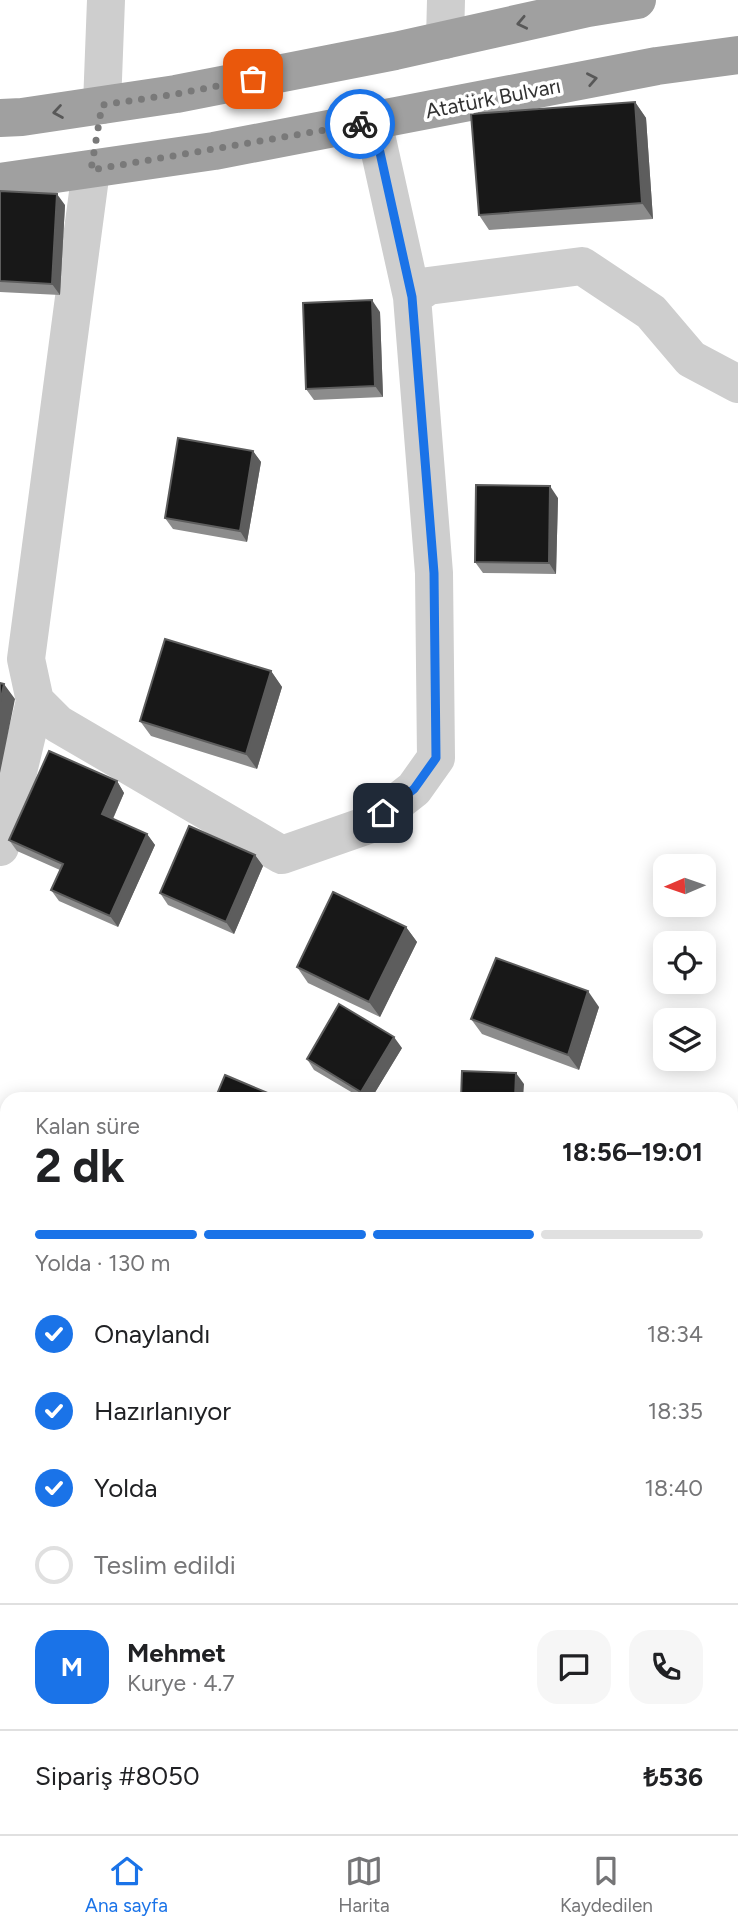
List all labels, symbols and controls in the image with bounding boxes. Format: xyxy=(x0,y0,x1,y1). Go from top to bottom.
one-way arrow xyxy=(516,14,528,29)
pin xyxy=(223,49,283,109)
icon: bag xyxy=(234,60,272,98)
one-way arrow xyxy=(586,72,598,87)
street label: Atatürk Bulvarı xyxy=(423,73,563,123)
courier xyxy=(325,89,395,159)
one-way arrow xyxy=(52,104,64,119)
icon: bike xyxy=(341,105,379,143)
pin xyxy=(353,783,413,843)
icon: home xyxy=(364,794,402,832)
north arrow xyxy=(653,854,716,917)
map controls xyxy=(653,854,716,1071)
button: locate xyxy=(653,931,716,994)
button: layers xyxy=(653,1008,716,1071)
text: Kalan süre xyxy=(35,1112,140,1140)
text: 18:56–19:01 xyxy=(562,1136,703,1168)
text: 2 dk xyxy=(35,1138,125,1194)
text: Yolda · 130 m xyxy=(35,1249,170,1277)
icon: check xyxy=(35,1315,73,1353)
text: Onaylandı xyxy=(94,1318,210,1350)
text: 18:34 xyxy=(647,1320,703,1348)
icon: check xyxy=(35,1392,73,1430)
text: Hazırlanıyor xyxy=(94,1395,231,1427)
text: 18:35 xyxy=(648,1397,703,1425)
icon: check xyxy=(35,1469,73,1507)
text: Yolda xyxy=(94,1472,157,1504)
text: 18:40 xyxy=(645,1474,703,1502)
text: Teslim edildi xyxy=(94,1549,236,1581)
button: chat xyxy=(537,1630,611,1704)
button: phone xyxy=(629,1630,703,1704)
text: Mehmet xyxy=(127,1637,226,1669)
text: M xyxy=(61,1651,83,1683)
text: Kurye · 4.7 xyxy=(127,1669,235,1697)
text: Sipariş #8050 xyxy=(35,1760,200,1792)
text: ₺536 xyxy=(643,1761,703,1793)
tab: Ana sayfa xyxy=(85,1852,168,1917)
tab: Harita xyxy=(338,1852,390,1917)
tab: Kaydedilen xyxy=(560,1852,653,1917)

